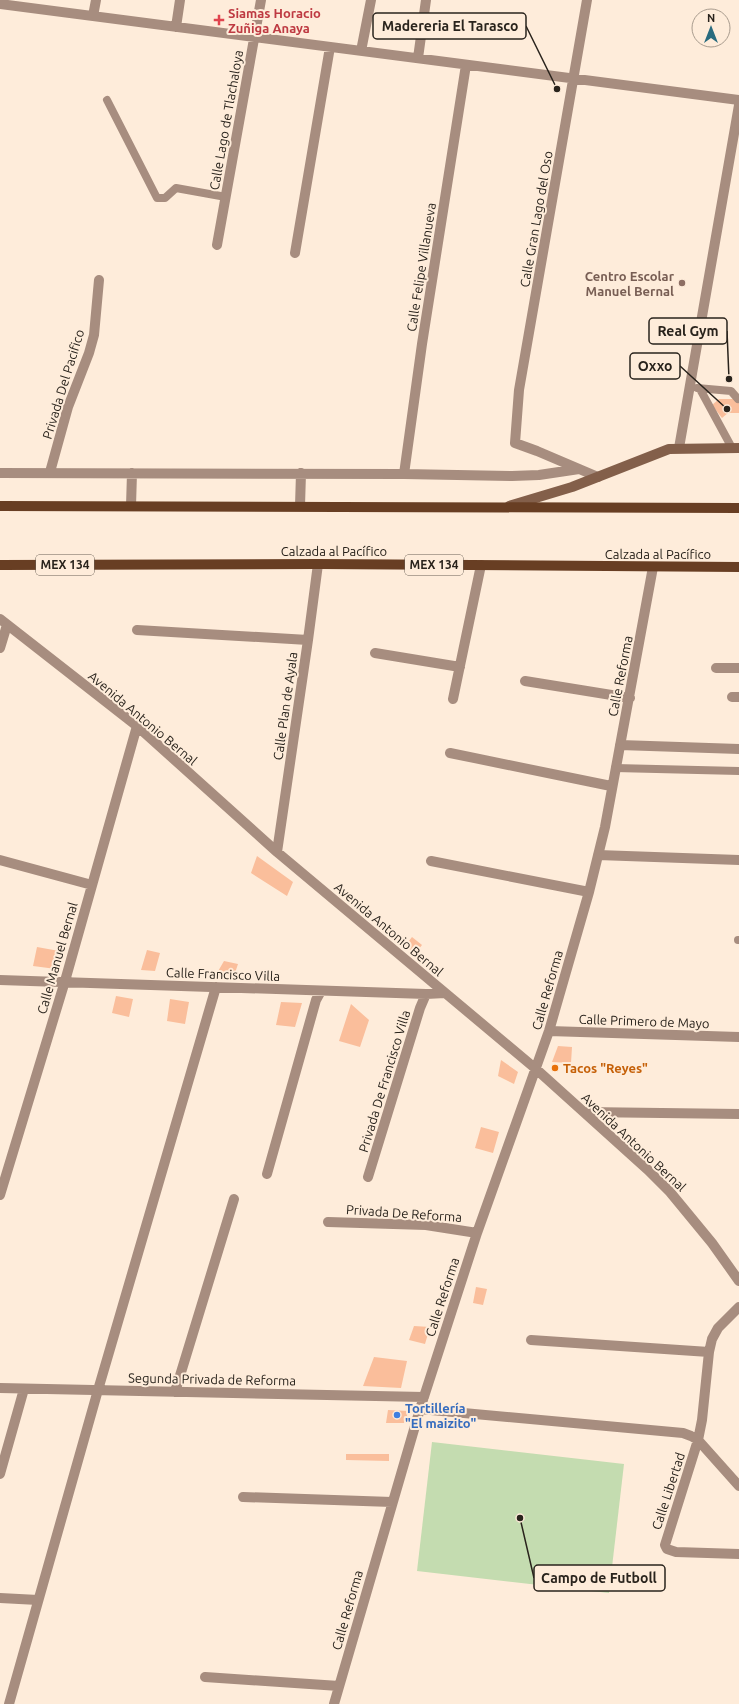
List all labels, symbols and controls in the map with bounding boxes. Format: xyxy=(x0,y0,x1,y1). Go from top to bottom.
place label: Siamas Horacio Zuñiga Anaya xyxy=(228,6,321,35)
north arrow xyxy=(691,8,731,48)
text: N xyxy=(707,12,715,24)
callout: Madereria El Tarasco xyxy=(373,13,526,39)
marker: Siamas Horacio Zuñiga Anaya xyxy=(213,14,225,26)
text: Madereria El Tarasco xyxy=(382,18,518,34)
street label: Calle Lago de Tlachaloya xyxy=(207,49,245,191)
street label: Calle Gran Lago del Oso xyxy=(517,150,555,288)
street label: Calle Felipe Villanueva xyxy=(404,202,438,332)
place label: Centro Escolar Manuel Bernal xyxy=(585,269,675,298)
marker: Centro Escolar Manuel Bernal xyxy=(677,278,687,288)
callout: Real Gym xyxy=(649,318,727,344)
text: Real Gym xyxy=(657,323,719,339)
street label: Privada Del Pacifico xyxy=(40,327,86,441)
callout: Oxxo xyxy=(630,353,680,379)
text: Oxxo xyxy=(638,358,672,374)
street label: Calzada al Pacífico xyxy=(281,544,387,558)
street label: Calzada al Pacífico xyxy=(605,547,711,561)
road number: MEX 134 xyxy=(36,555,94,575)
road number: MEX 134 xyxy=(405,555,463,575)
street label: Calle Reforma xyxy=(605,634,635,718)
street label: Calle Plan de Ayala xyxy=(270,651,300,761)
street label: Avenida Antonio Bernal xyxy=(86,669,201,768)
street label: Avenida Antonio Bernal xyxy=(332,880,447,979)
street label: Calle Manuel Bernal xyxy=(34,900,80,1016)
street label: Calle Reforma xyxy=(529,949,565,1031)
street label: Calle Francisco Villa xyxy=(166,965,280,983)
street label: Privada De Francisco Villa xyxy=(356,1008,412,1154)
street label: Calle Primero de Mayo xyxy=(578,1012,710,1030)
place label: Tacos "Reyes" xyxy=(563,1061,648,1075)
marker: Tacos "Reyes" xyxy=(550,1063,560,1073)
street label: Avenida Antonio Bernal xyxy=(579,1090,689,1194)
street label: Privada De Reforma xyxy=(346,1202,462,1224)
street label: Calle Reforma xyxy=(423,1256,461,1338)
street label: Segunda Privada de Reforma xyxy=(128,1371,296,1387)
place label: Tortillería "El maizito" xyxy=(405,1401,476,1430)
marker: Tortillería "El maizito" xyxy=(392,1410,402,1420)
street label: Calle Libertad xyxy=(649,1451,687,1531)
callout: Campo de Futboll xyxy=(534,1565,665,1591)
street label: Calle Reforma xyxy=(329,1569,365,1651)
text: Campo de Futboll xyxy=(541,1570,657,1586)

